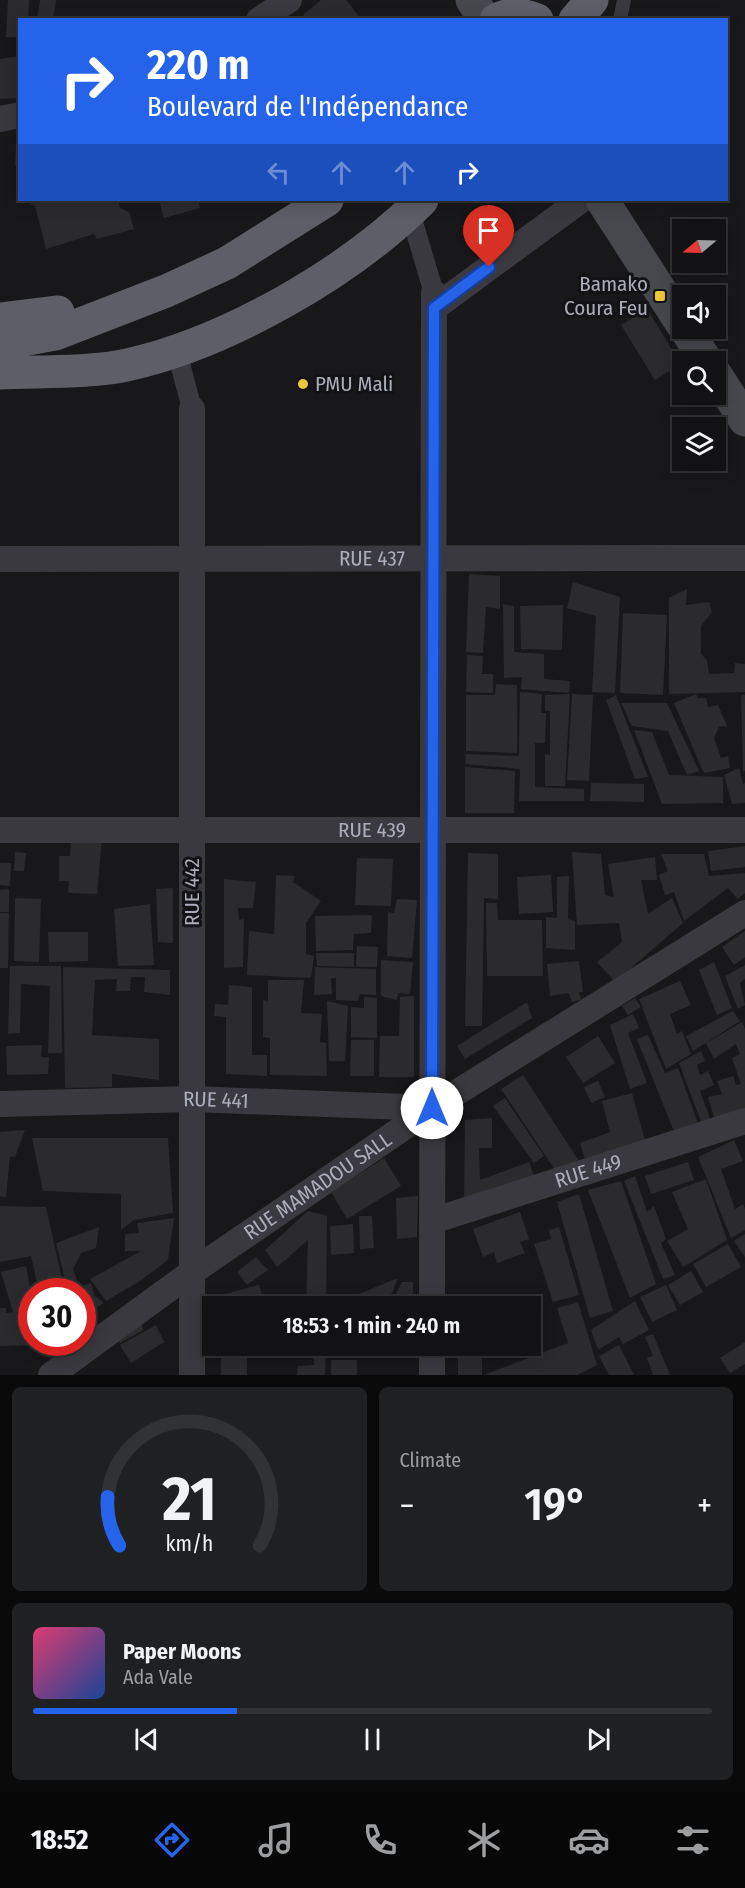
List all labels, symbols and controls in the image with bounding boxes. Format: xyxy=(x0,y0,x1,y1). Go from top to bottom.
text: 220 m xyxy=(147,40,250,90)
icon: right xyxy=(48,42,126,120)
text: Boulevard de l'Indépendance xyxy=(147,91,468,123)
icon: left xyxy=(262,156,295,189)
icon: ahead xyxy=(325,156,358,189)
icon: ahead xyxy=(388,156,421,189)
icon: right xyxy=(451,156,484,189)
pin xyxy=(463,205,514,267)
icon: arrive xyxy=(472,214,505,247)
north arrow xyxy=(672,219,726,273)
map controls xyxy=(672,219,726,471)
place label: Bamako Coura Feu xyxy=(564,271,648,321)
button: sound xyxy=(672,285,726,339)
marker: Bamako Coura Feu xyxy=(653,289,667,303)
button: search xyxy=(672,351,726,405)
place label: PMU Mali xyxy=(315,371,393,397)
marker: PMU Mali xyxy=(296,377,310,391)
button: layers xyxy=(672,417,726,471)
street label: RUE 437 xyxy=(339,545,405,572)
street label: RUE 439 xyxy=(338,817,406,843)
street label: RUE 442 xyxy=(179,858,205,926)
position arrow xyxy=(400,1076,464,1140)
street label: RUE 441 xyxy=(183,1086,249,1114)
street label: RUE MAMADOU SALL xyxy=(239,1126,397,1246)
street label: RUE 449 xyxy=(552,1148,625,1194)
speed limit sign: 30 xyxy=(18,1278,96,1356)
text: 18:53 · 1 min · 240 m xyxy=(283,1312,460,1339)
text: Climate xyxy=(400,1448,461,1472)
text: 21 xyxy=(161,1462,216,1537)
text: 19° xyxy=(524,1478,587,1532)
text: − xyxy=(400,1486,414,1526)
text: + xyxy=(697,1486,712,1526)
text: km/h xyxy=(165,1531,213,1557)
text: Paper Moons xyxy=(123,1638,241,1665)
text: Ada Vale xyxy=(123,1665,193,1689)
icon: previous xyxy=(130,1723,163,1756)
icon: pause xyxy=(356,1723,389,1756)
icon: next xyxy=(582,1723,615,1756)
icon: directions xyxy=(151,1819,193,1861)
icon: music xyxy=(255,1819,297,1861)
icon: phone xyxy=(359,1819,401,1861)
icon: climate xyxy=(463,1819,505,1861)
icon: car xyxy=(568,1819,610,1861)
icon: filters xyxy=(672,1819,714,1861)
text: 18:52 xyxy=(31,1824,89,1856)

